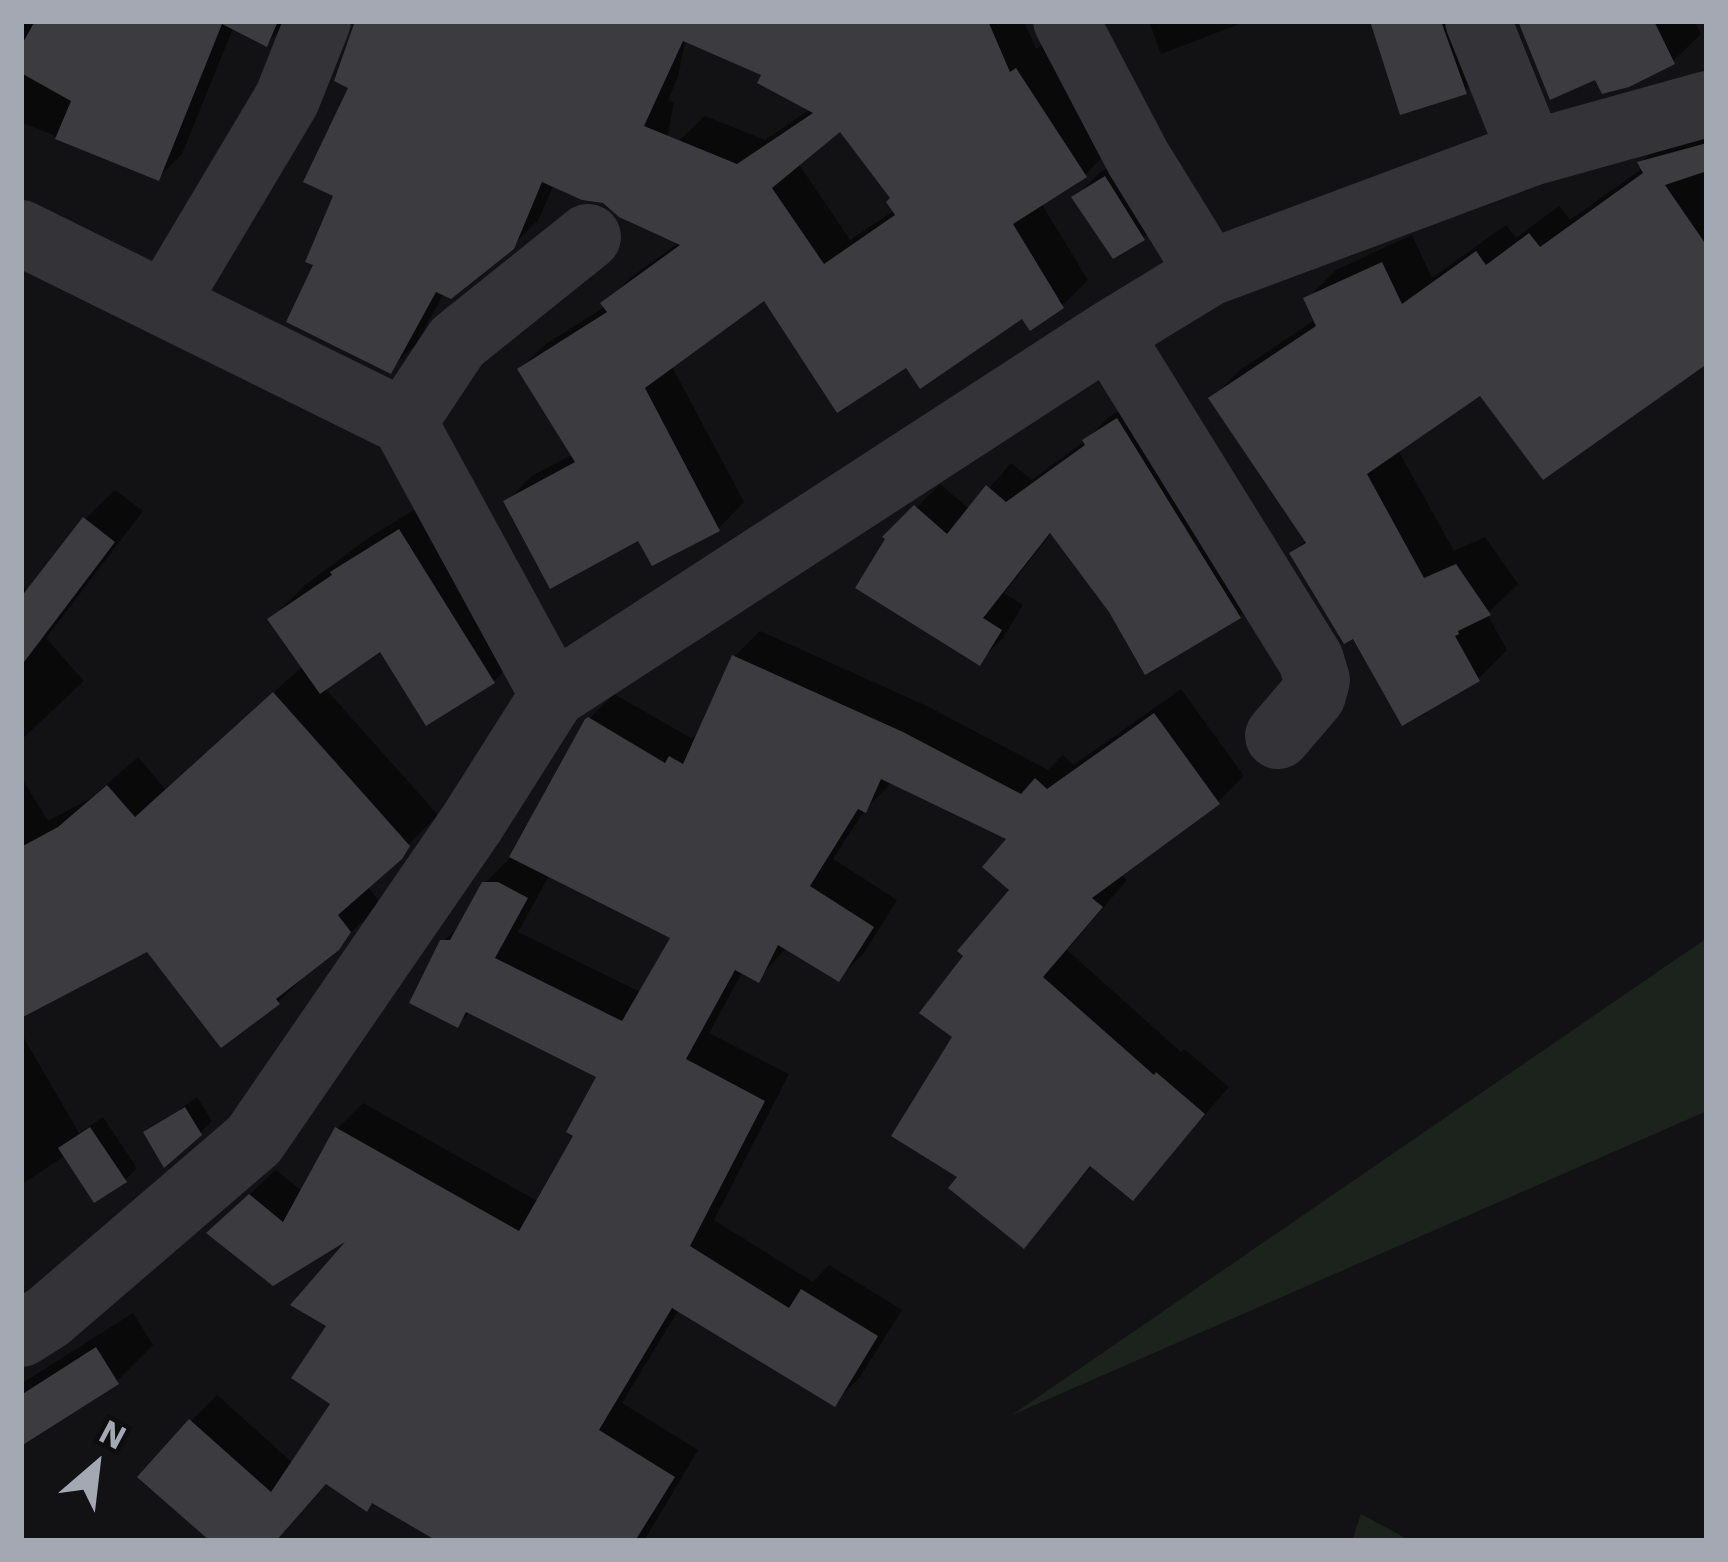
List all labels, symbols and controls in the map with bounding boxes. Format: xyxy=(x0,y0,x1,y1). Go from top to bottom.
north arrow xyxy=(36,1406,156,1526)
text: N xyxy=(92,1409,134,1458)

